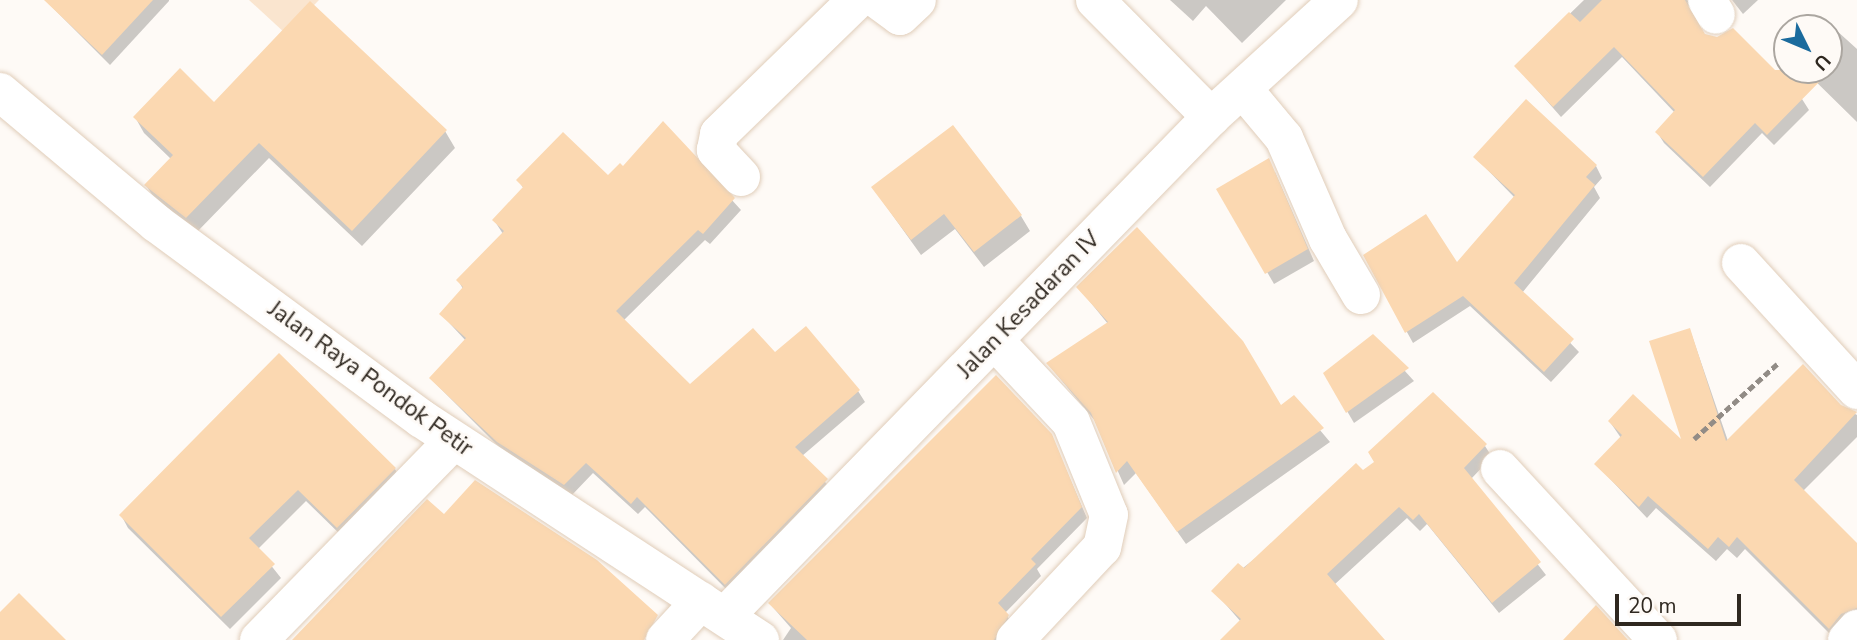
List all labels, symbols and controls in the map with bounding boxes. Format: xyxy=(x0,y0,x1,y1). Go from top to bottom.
north arrow xyxy=(1773,14,1843,84)
text: U xyxy=(1808,48,1836,76)
street label: Jalan Kesadaran IV xyxy=(952,226,1106,384)
street label: Jalan Raya Pondok Petir xyxy=(262,296,478,462)
scale bar xyxy=(1619,580,1745,624)
text: 20 m xyxy=(1628,592,1677,620)

